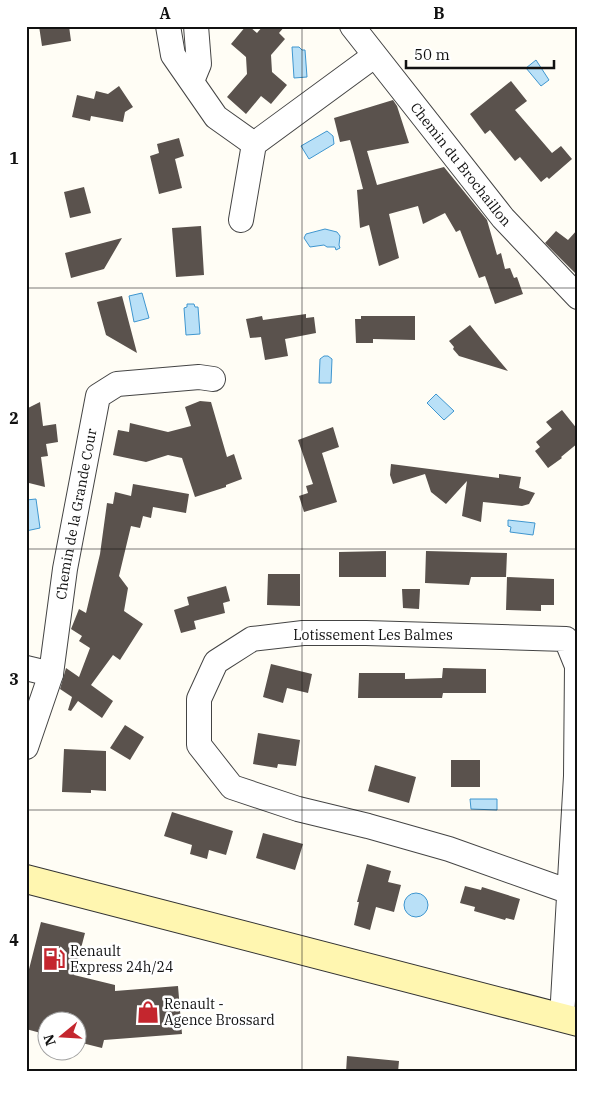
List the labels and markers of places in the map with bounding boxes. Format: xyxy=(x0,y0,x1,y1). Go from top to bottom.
place label: Renault Express 24h/24 xyxy=(70,942,173,976)
fuel station icon: Renault Express 24h/24 xyxy=(41,946,67,972)
place label: Renault - Agence Brossard xyxy=(164,995,275,1029)
shop icon: Renault - Agence Brossard xyxy=(135,999,161,1025)

